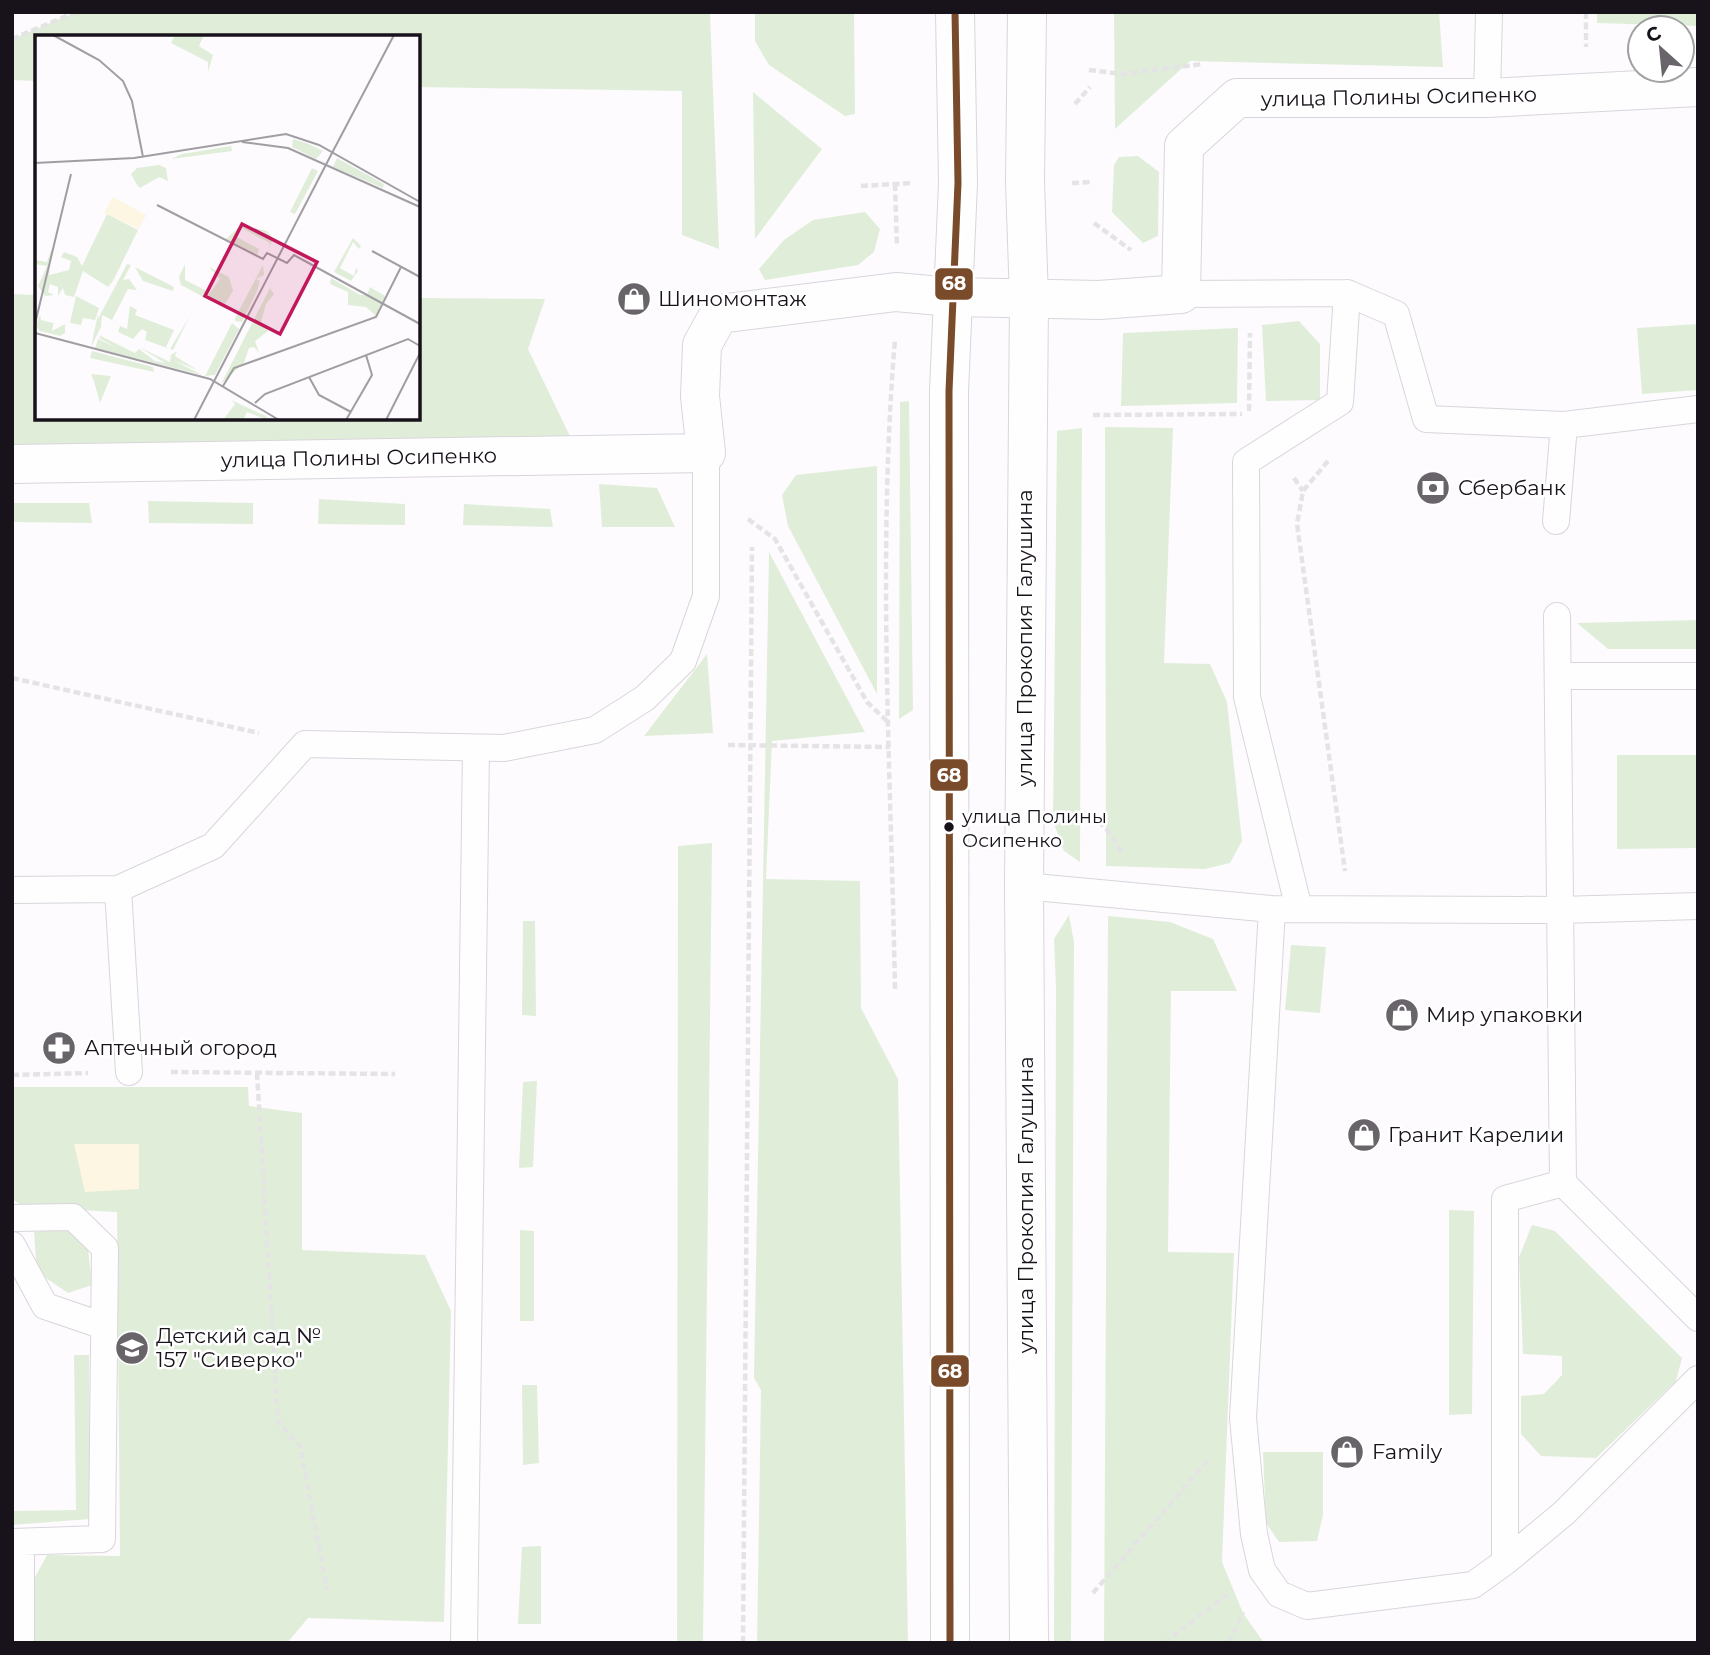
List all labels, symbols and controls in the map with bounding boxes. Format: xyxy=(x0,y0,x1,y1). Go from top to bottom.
north arrow xyxy=(1626,14,1696,84)
text: С xyxy=(1642,21,1665,48)
inset map xyxy=(35,35,420,420)
street label: улица Полины Осипенко xyxy=(1260,82,1537,111)
line badge: 68 xyxy=(934,267,974,301)
text: 68 xyxy=(942,272,966,295)
shop icon: Шиномонтаж xyxy=(615,280,653,318)
place label: Шиномонтаж xyxy=(658,286,807,311)
street label: улица Полины Осипенко xyxy=(220,443,497,472)
bank icon: Сбербанк xyxy=(1414,469,1452,507)
place label: Сбербанк xyxy=(1458,475,1566,500)
street label: улица Прокопия Галушина xyxy=(1012,489,1037,788)
line badge: 68 xyxy=(929,758,969,792)
text: 68 xyxy=(937,764,961,787)
place label: улица Полины Осипенко xyxy=(961,805,1107,852)
marker: улица Полины Осипенко xyxy=(942,820,956,834)
shop icon: Мир упаковки xyxy=(1383,996,1421,1034)
place label: Мир упаковки xyxy=(1426,1002,1583,1027)
pharmacy icon: Аптечный огород xyxy=(40,1029,78,1067)
place label: Аптечный огород xyxy=(84,1035,277,1060)
street label: улица Прокопия Галушина xyxy=(1013,1056,1038,1355)
shop icon: Гранит Карелии xyxy=(1345,1116,1383,1154)
place label: Гранит Карелии xyxy=(1388,1122,1564,1147)
place label: Детский сад № 157 "Сиверко" xyxy=(156,1323,321,1372)
school or university icon: Детский сад № 157 "Сиверко" xyxy=(113,1329,151,1367)
line badge: 68 xyxy=(930,1354,970,1388)
text: 68 xyxy=(938,1360,962,1383)
shop icon: Family xyxy=(1328,1433,1366,1471)
place label: Family xyxy=(1372,1439,1443,1464)

